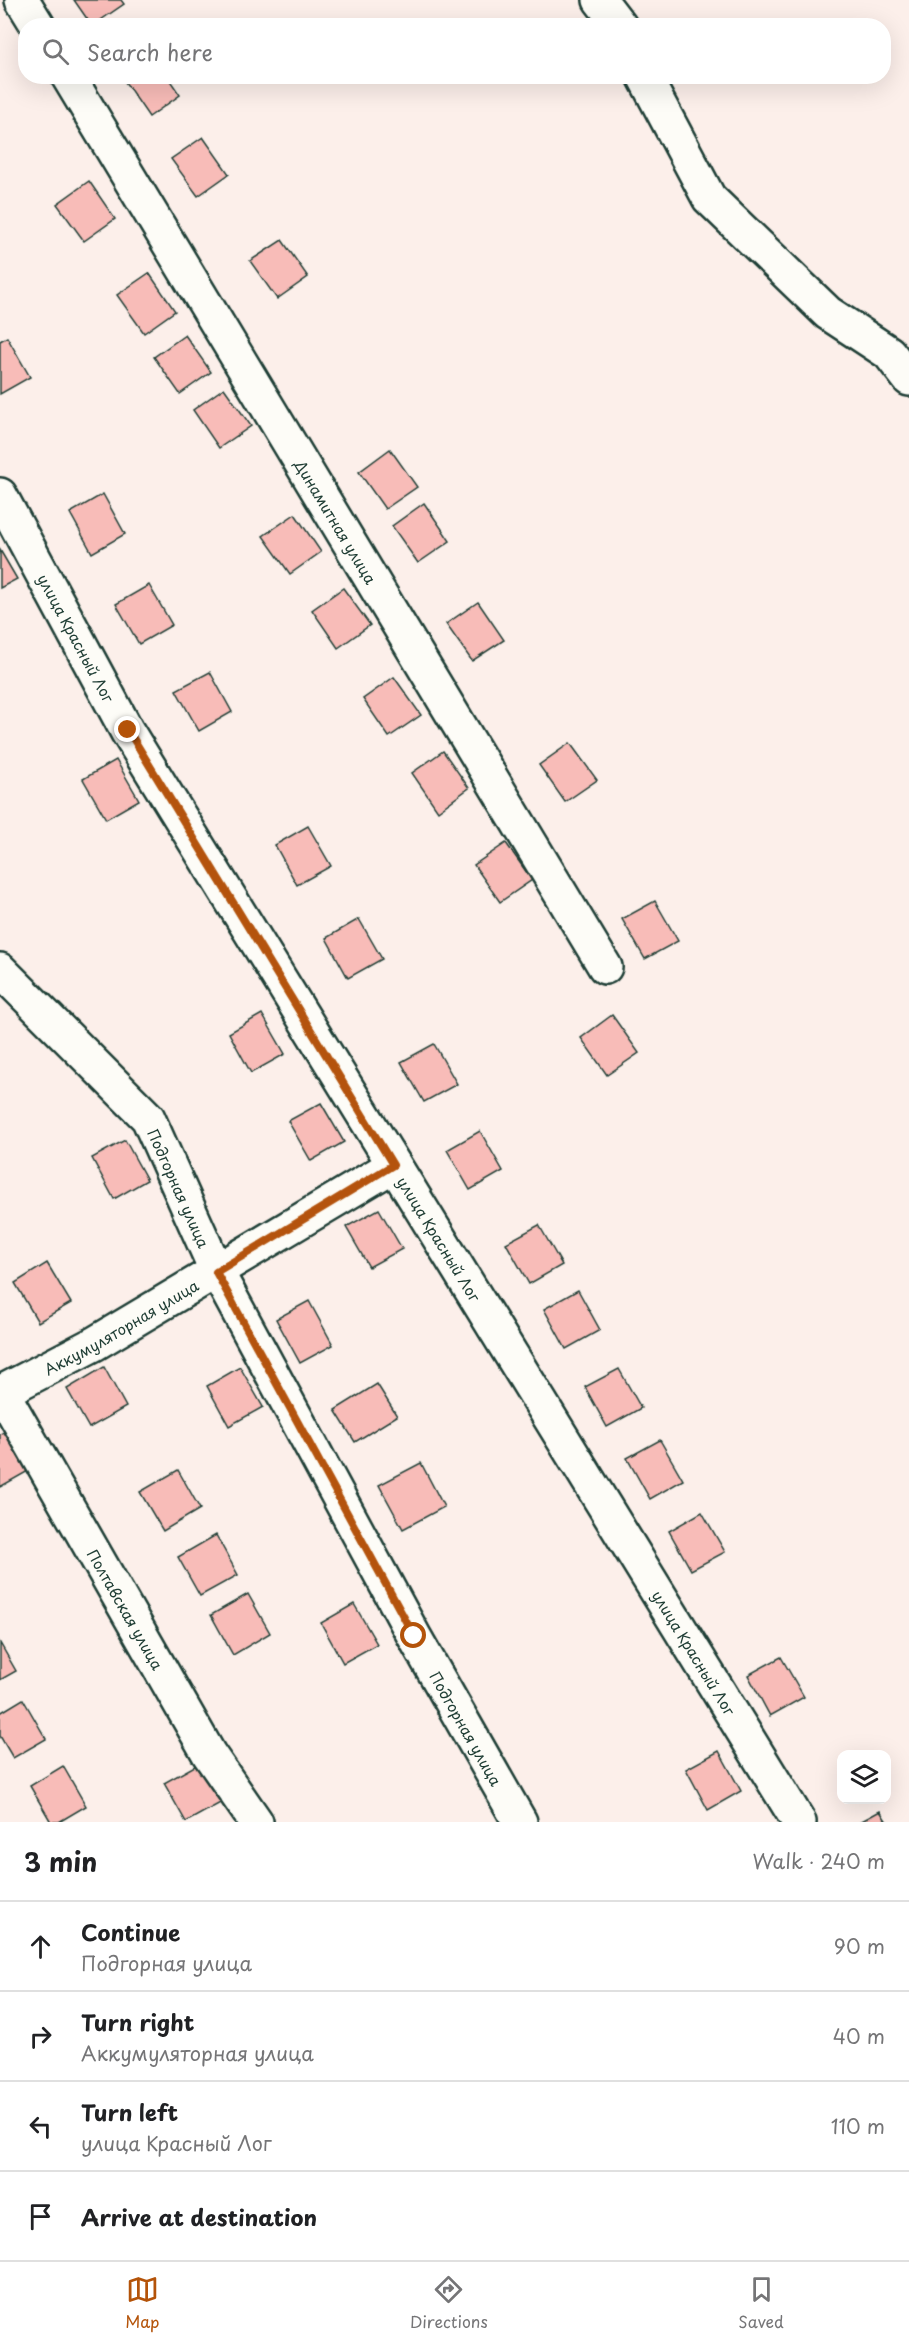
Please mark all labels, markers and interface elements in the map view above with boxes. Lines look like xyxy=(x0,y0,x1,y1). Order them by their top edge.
search box xyxy=(18,18,891,84)
icon: search xyxy=(39,35,72,68)
text: Search here xyxy=(87,35,213,68)
street label: Динамитная улица xyxy=(289,454,383,588)
street label: улица Красный Лог xyxy=(33,569,121,706)
route end xyxy=(114,716,140,742)
street label: Подгорная улица xyxy=(143,1125,216,1252)
street label: улица Красный Лог xyxy=(392,1171,487,1306)
street label: Аккумуляторная улица xyxy=(40,1273,203,1380)
street label: Полтавская улица xyxy=(82,1544,170,1674)
street label: улица Красный Лог xyxy=(647,1585,742,1720)
route start xyxy=(400,1622,426,1648)
street label: Подгорная улица xyxy=(425,1667,509,1790)
map controls xyxy=(837,1750,891,1804)
button: layers xyxy=(837,1750,891,1804)
text: 3 min xyxy=(24,1842,97,1881)
text: Walk · 240 m xyxy=(752,1846,885,1876)
text: Continue xyxy=(81,1915,180,1948)
icon: ahead xyxy=(24,1930,57,1963)
text: 90 m xyxy=(834,1931,885,1961)
text: Подгорная улица xyxy=(81,1948,252,1978)
text: Turn right xyxy=(81,2005,194,2038)
icon: right xyxy=(24,2020,57,2053)
text: 40 m xyxy=(833,2021,885,2051)
text: Аккумуляторная улица xyxy=(81,2038,314,2068)
text: Turn left xyxy=(81,2095,178,2128)
icon: left xyxy=(24,2110,57,2143)
text: 110 m xyxy=(831,2111,885,2141)
text: улица Красный Лог xyxy=(81,2128,272,2158)
icon: arrive xyxy=(24,2200,57,2233)
text: Arrive at destination xyxy=(81,2200,317,2233)
tab: Map xyxy=(125,2273,159,2333)
tab: Directions xyxy=(410,2273,488,2333)
tab: Saved xyxy=(738,2273,784,2333)

